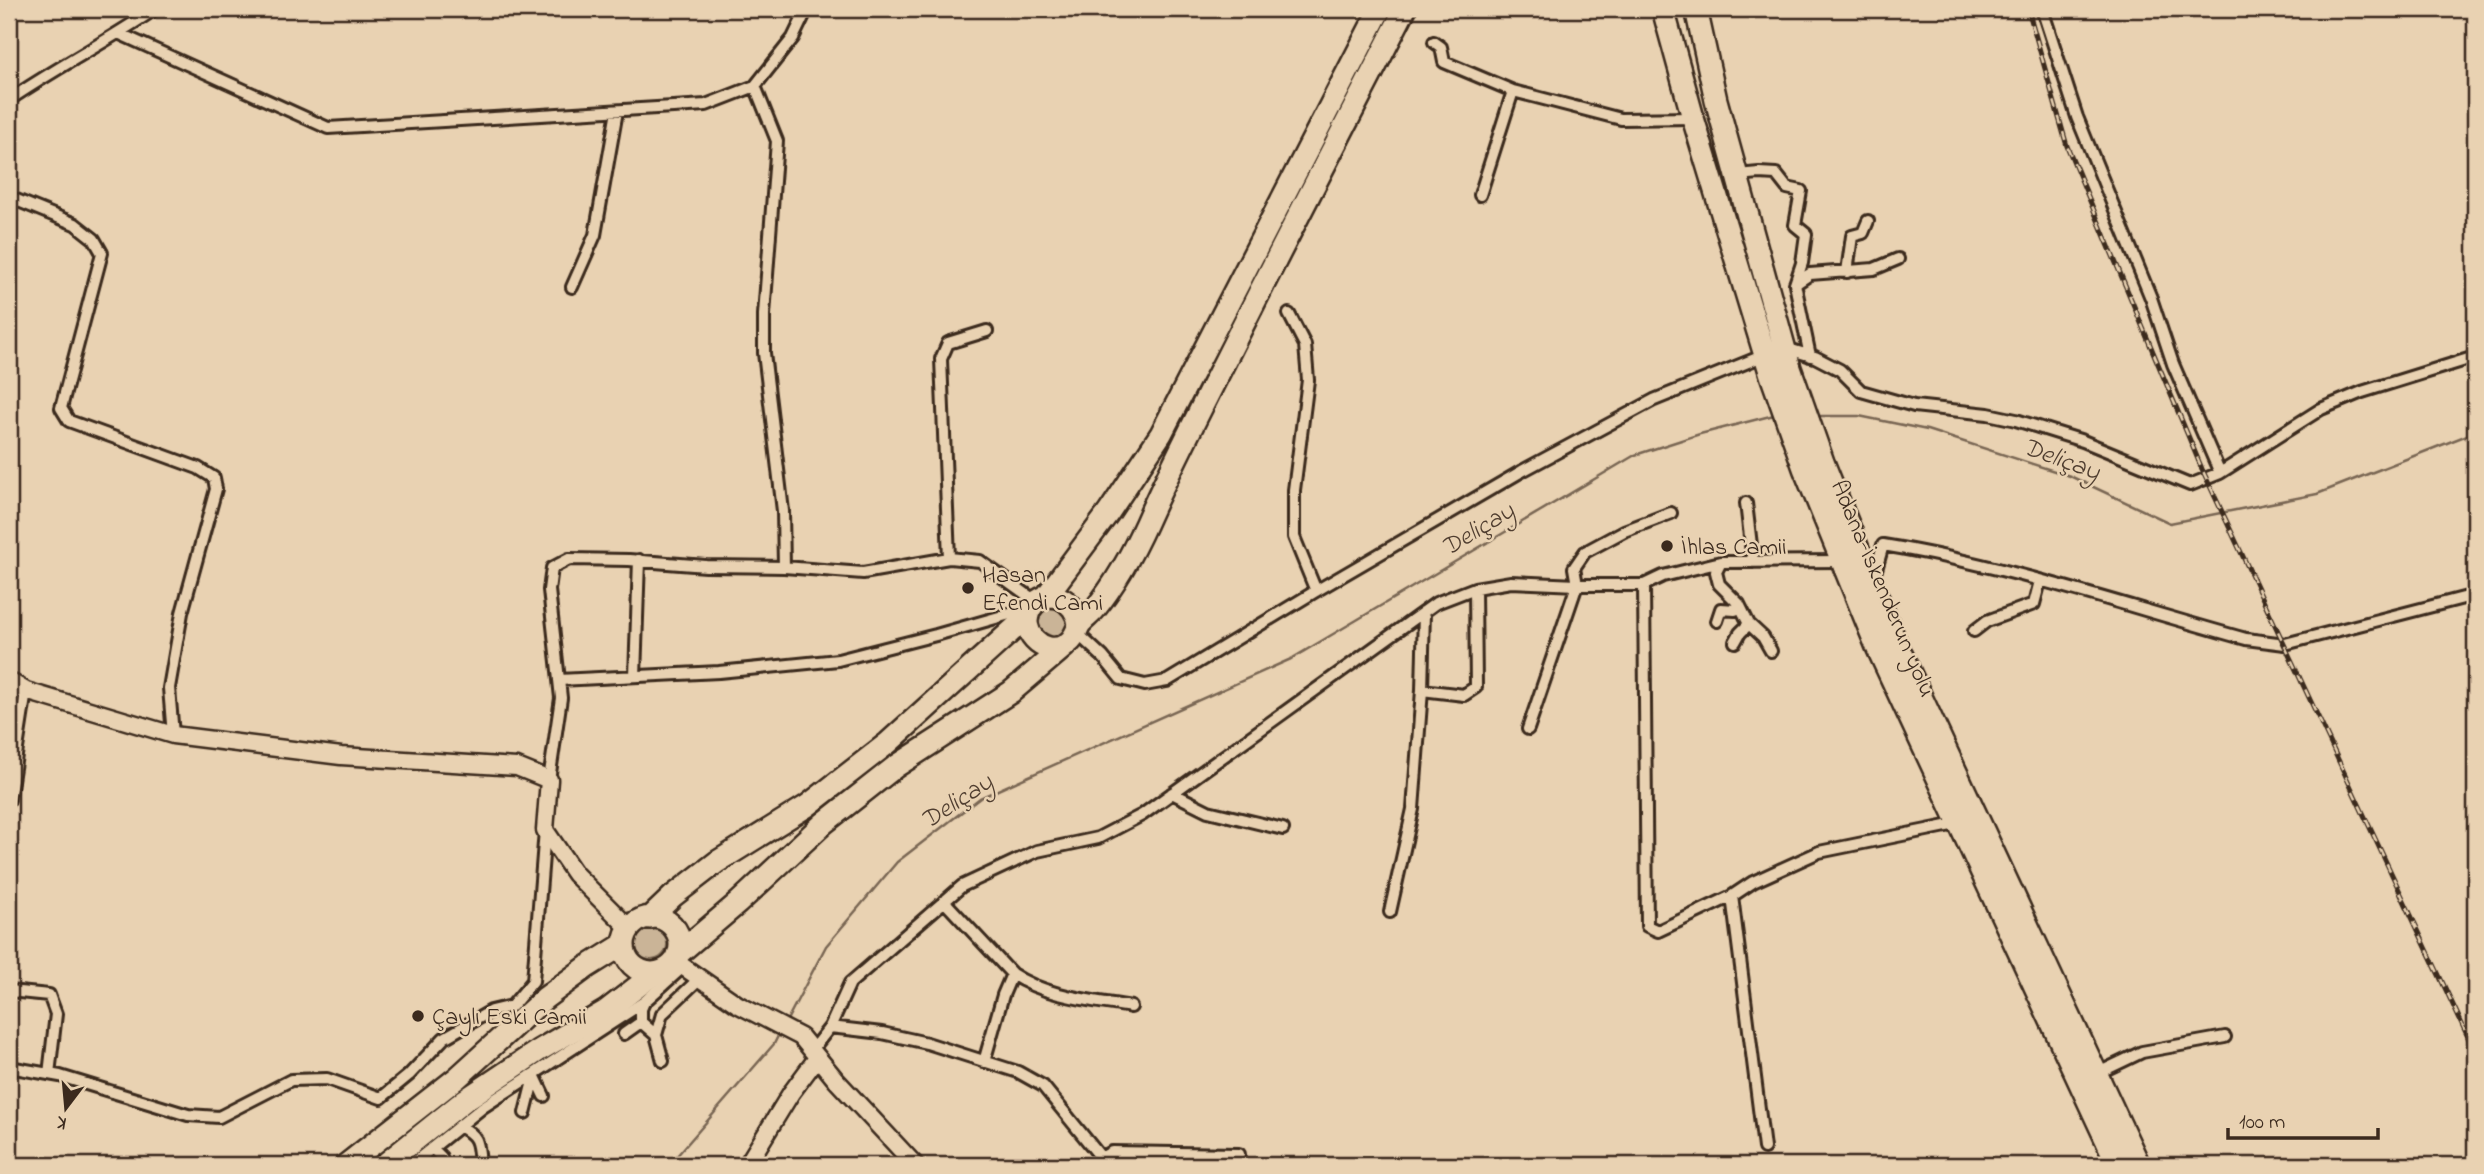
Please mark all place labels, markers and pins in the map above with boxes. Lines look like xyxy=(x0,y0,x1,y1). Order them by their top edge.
place label: İhlas Camii xyxy=(1681,531,1787,566)
marker: İhlas Camii xyxy=(1659,538,1675,554)
place label: Hasan Efendi Cami xyxy=(982,559,1103,622)
marker: Hasan Efendi Cami xyxy=(960,580,976,596)
place label: Çaylı Eski Camii xyxy=(432,1001,587,1037)
marker: Çaylı Eski Camii xyxy=(410,1008,426,1024)

